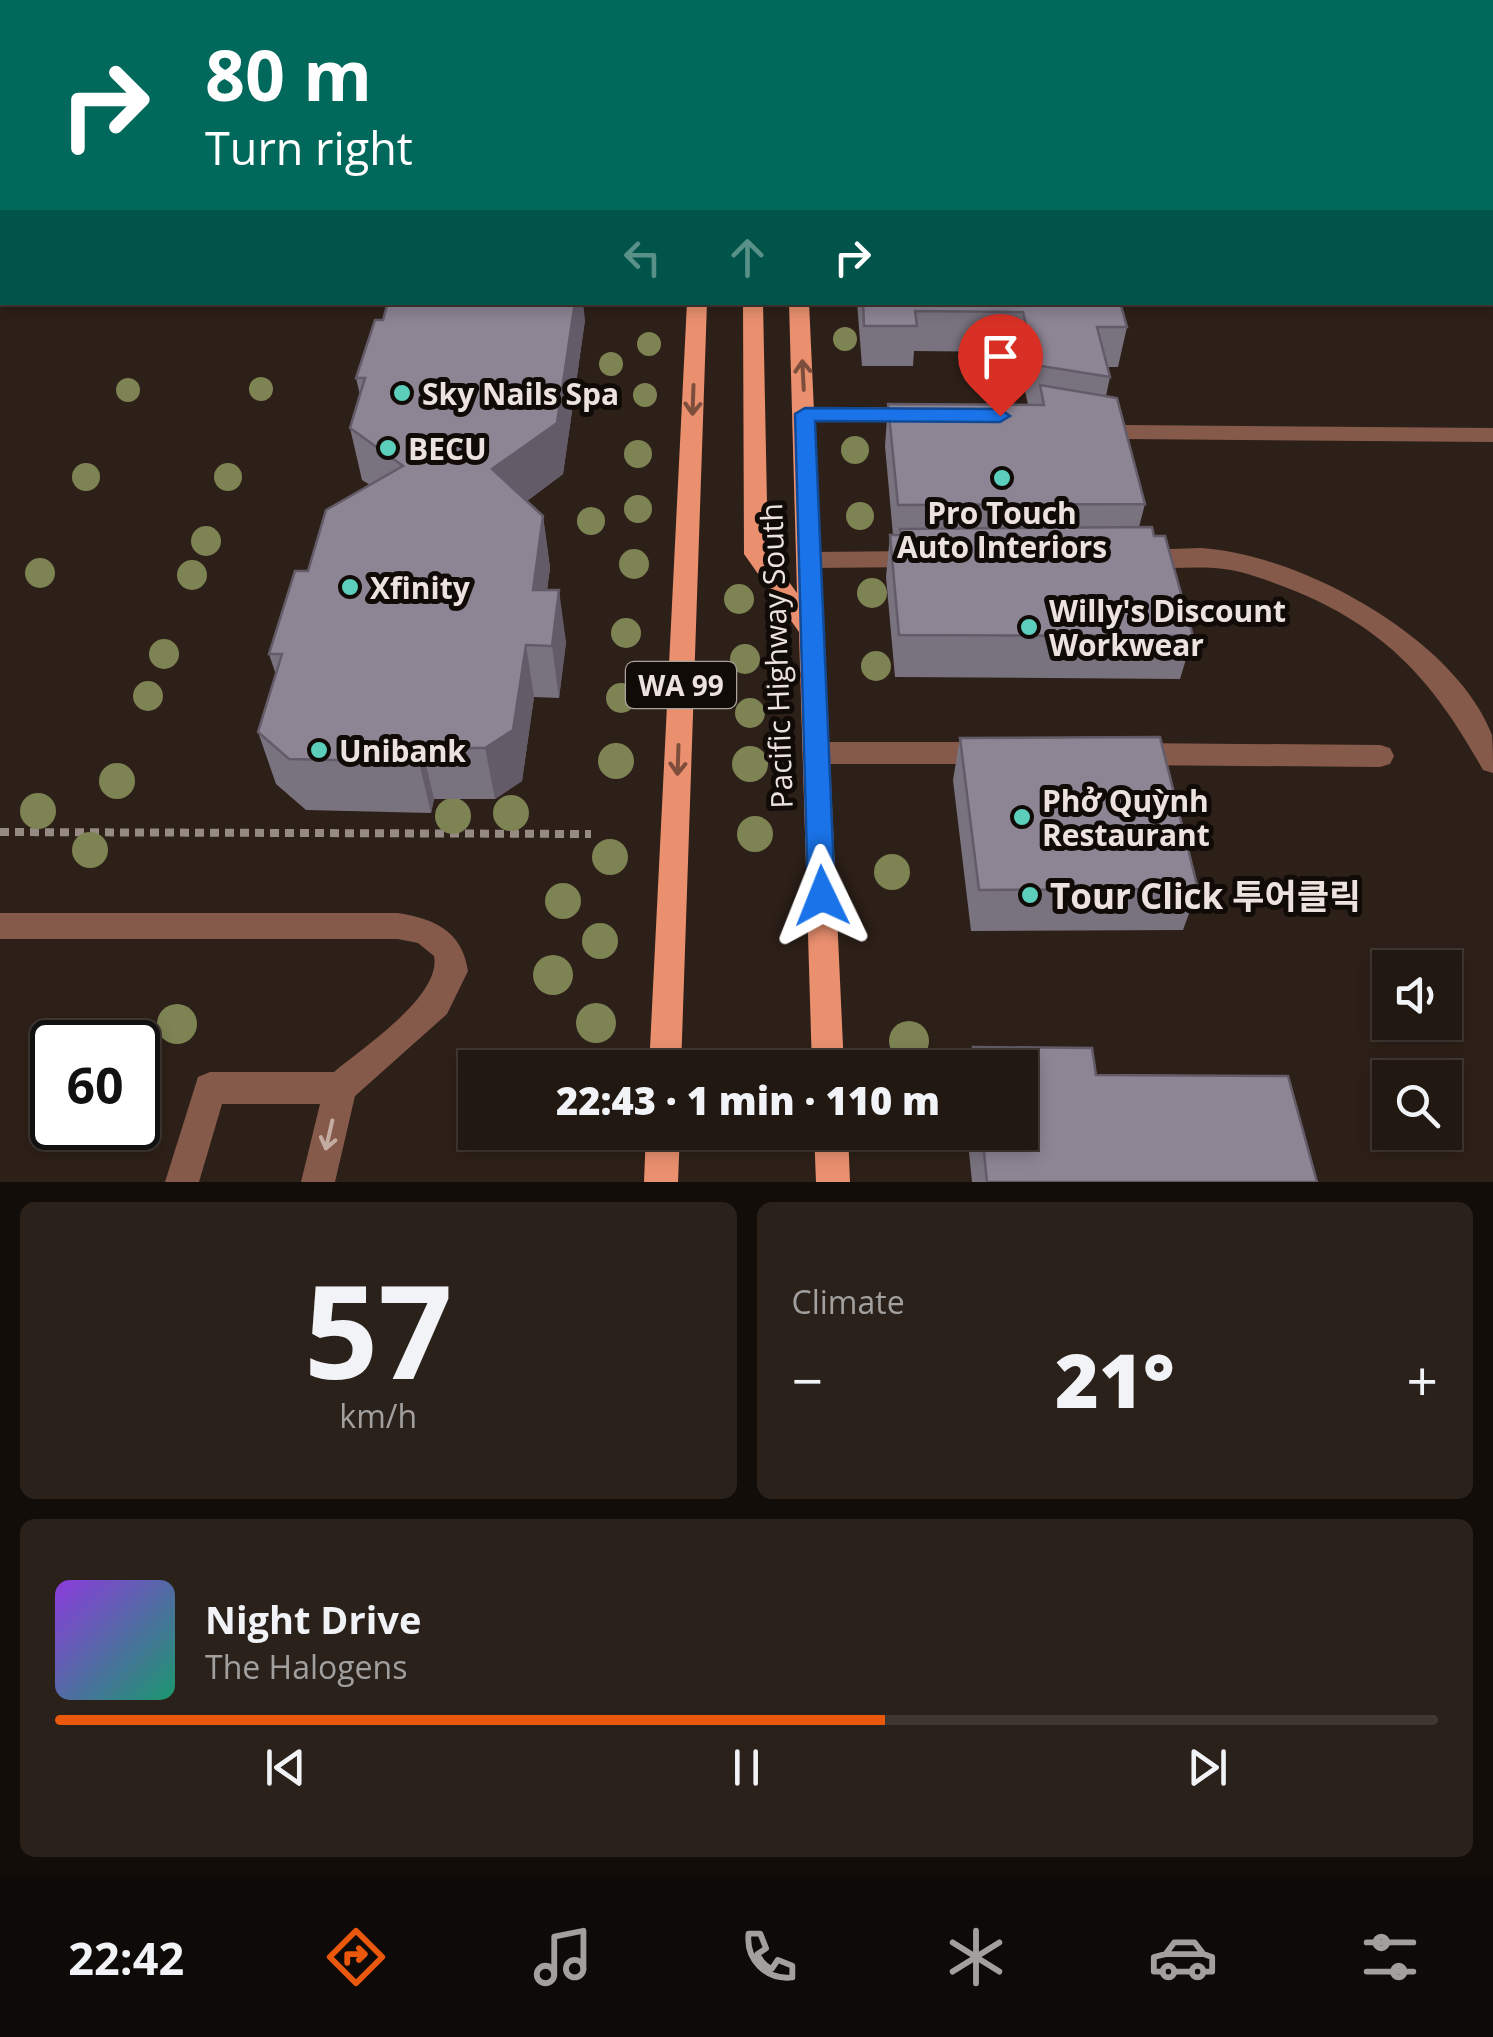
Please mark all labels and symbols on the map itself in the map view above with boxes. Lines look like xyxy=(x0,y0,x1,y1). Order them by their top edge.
pin xyxy=(958,314,1043,417)
one-way arrow xyxy=(793,360,812,392)
place label: Sky Nails Spa xyxy=(422,373,619,414)
marker: Sky Nails Spa xyxy=(391,382,413,404)
one-way arrow xyxy=(683,383,702,415)
place label: BECU xyxy=(408,428,487,469)
marker: BECU xyxy=(377,437,399,459)
marker: Pro Touch Auto Interiors xyxy=(991,467,1013,489)
place label: Pro Touch Auto Interiors xyxy=(897,492,1107,567)
street label: Pacific Highway South xyxy=(750,503,802,809)
place label: Xfinity xyxy=(370,567,471,608)
marker: Xfinity xyxy=(339,576,361,598)
place label: Willy's Discount Workwear xyxy=(1049,590,1286,665)
marker: Willy's Discount Workwear xyxy=(1018,616,1040,638)
road number: WA 99 xyxy=(626,662,736,708)
place label: Unibank xyxy=(339,730,466,771)
marker: Unibank xyxy=(308,739,330,761)
one-way arrow xyxy=(668,743,687,775)
place label: Phở Quỳnh Restaurant xyxy=(1042,780,1210,855)
marker: Phở Quỳnh Restaurant xyxy=(1011,806,1033,828)
position arrow xyxy=(770,844,874,948)
place label: Tour Click 투어클릭 xyxy=(1050,872,1361,919)
marker: Tour Click 투어클릭 xyxy=(1019,884,1041,906)
speed limit sign: 60 xyxy=(30,1020,160,1150)
one-way arrow xyxy=(319,1118,337,1150)

